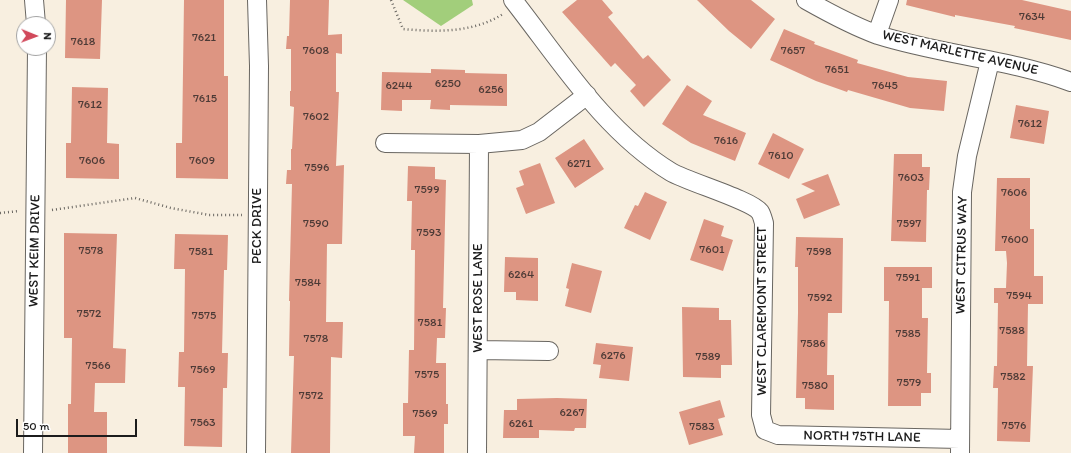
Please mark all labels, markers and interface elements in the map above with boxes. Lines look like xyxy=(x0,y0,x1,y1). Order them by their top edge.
house number: 7634 xyxy=(1019,10,1045,24)
north arrow xyxy=(16,16,56,56)
street label: WEST MARLETTE AVENUE xyxy=(880,27,1040,79)
house number: 7621 xyxy=(192,31,216,45)
text: N xyxy=(41,32,54,40)
house number: 7618 xyxy=(71,35,95,49)
house number: 7608 xyxy=(303,44,329,58)
house number: 7657 xyxy=(781,44,805,58)
house number: 7651 xyxy=(825,63,849,77)
house number: 6250 xyxy=(435,77,461,91)
house number: 6244 xyxy=(385,79,413,93)
house number: 7645 xyxy=(872,79,898,93)
house number: 6256 xyxy=(478,83,504,97)
house number: 7615 xyxy=(193,92,217,106)
house number: 7612 xyxy=(78,98,102,112)
house number: 7602 xyxy=(303,110,329,124)
house number: 7612 xyxy=(1018,117,1042,131)
house number: 7616 xyxy=(714,134,738,148)
house number: 7610 xyxy=(768,149,794,163)
house number: 7606 xyxy=(79,154,105,168)
house number: 7609 xyxy=(189,154,215,168)
house number: 6271 xyxy=(567,157,591,171)
house number: 7596 xyxy=(305,161,329,175)
house number: 7603 xyxy=(898,171,924,185)
house number: 7599 xyxy=(415,183,439,197)
house number: 7606 xyxy=(1001,186,1027,200)
street label: PECK DRIVE xyxy=(249,188,265,264)
street label: WEST KEIM DRIVE xyxy=(26,195,44,307)
street label: WEST CITRUS WAY xyxy=(953,196,971,314)
house number: 7590 xyxy=(303,217,329,231)
house number: 7597 xyxy=(897,217,921,231)
house number: 7593 xyxy=(416,226,442,240)
street label: WEST CLAREMONT STREET xyxy=(754,226,770,396)
house number: 7600 xyxy=(1001,233,1029,247)
street label: WEST ROSE LANE xyxy=(470,243,486,353)
house number: 7601 xyxy=(699,243,725,257)
house number: 7578 xyxy=(79,244,103,258)
house number: 7581 xyxy=(189,245,213,259)
house number: 7598 xyxy=(806,245,832,259)
house number: 6264 xyxy=(508,268,534,282)
house number: 7591 xyxy=(896,271,920,285)
house number: 7584 xyxy=(295,276,321,290)
house number: 7594 xyxy=(1006,289,1032,303)
house number: 7592 xyxy=(808,291,832,305)
house number: 7572 xyxy=(77,307,101,321)
house number: 7575 xyxy=(192,309,216,323)
house number: 7581 xyxy=(418,316,442,330)
house number: 7588 xyxy=(999,324,1025,338)
house number: 7585 xyxy=(895,327,921,341)
house number: 7578 xyxy=(304,332,328,346)
house number: 7586 xyxy=(800,337,826,351)
house number: 6276 xyxy=(601,349,625,363)
house number: 7589 xyxy=(695,350,721,364)
house number: 7566 xyxy=(86,359,110,373)
house number: 7569 xyxy=(191,363,215,377)
house number: 7575 xyxy=(415,368,439,382)
house number: 7582 xyxy=(1000,370,1026,384)
house number: 7579 xyxy=(897,376,921,390)
house number: 7580 xyxy=(802,379,828,393)
house number: 7572 xyxy=(299,389,323,403)
house number: 6267 xyxy=(560,406,584,420)
house number: 7569 xyxy=(413,407,437,421)
scale bar xyxy=(18,411,139,437)
house number: 7563 xyxy=(190,416,216,430)
house number: 6261 xyxy=(509,417,533,431)
text: 50 m xyxy=(23,419,49,433)
house number: 7576 xyxy=(1002,419,1026,433)
house number: 7583 xyxy=(689,420,715,434)
street label: NORTH 75TH LANE xyxy=(803,428,921,446)

